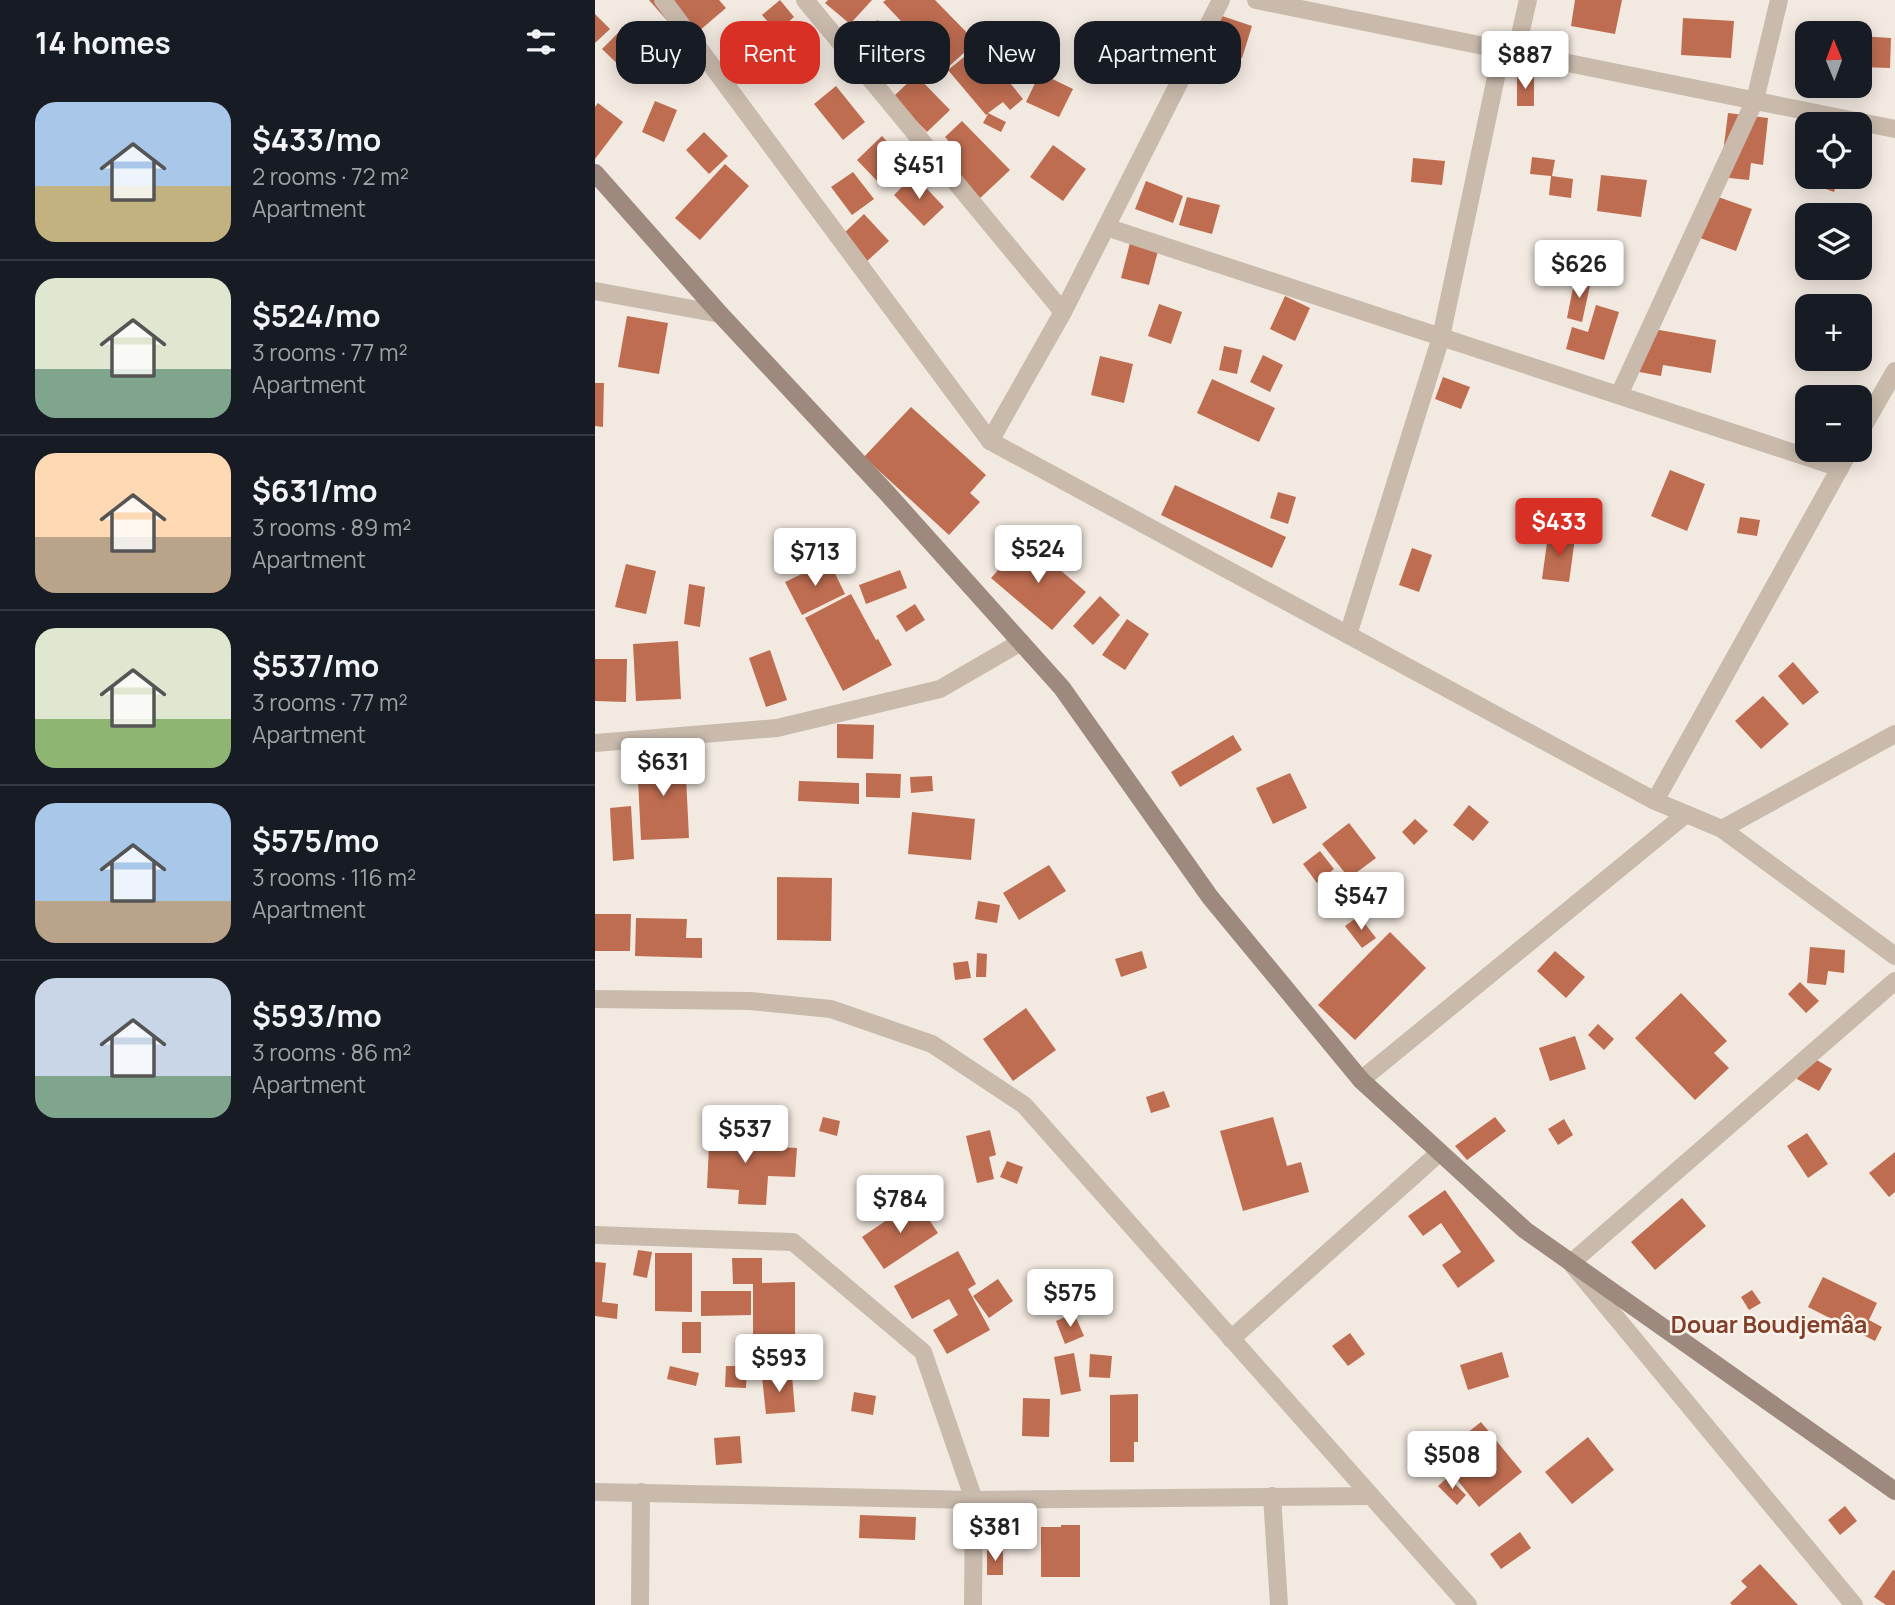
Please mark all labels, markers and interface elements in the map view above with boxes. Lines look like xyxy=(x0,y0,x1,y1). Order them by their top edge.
chip: Buy xyxy=(616,21,706,84)
chip: Rent xyxy=(720,21,820,84)
chip: Filters xyxy=(834,21,950,84)
chip: New xyxy=(964,21,1060,84)
chip: Apartment xyxy=(1074,21,1241,84)
north arrow xyxy=(1795,21,1873,98)
map controls xyxy=(1795,21,1872,462)
text: 14 homes xyxy=(35,22,171,63)
icon: filters xyxy=(522,23,560,61)
pin: $887 xyxy=(1484,32,1566,91)
text: $887 xyxy=(1498,38,1552,70)
button: locate xyxy=(1795,112,1872,189)
text: $433/mo xyxy=(252,119,381,160)
icon: home xyxy=(91,130,175,214)
pin: $451 xyxy=(878,142,960,201)
text: $451 xyxy=(893,148,945,180)
text: 2 rooms · 72 m² xyxy=(252,160,409,192)
text: Apartment xyxy=(252,192,366,224)
button: layers xyxy=(1795,203,1872,280)
pin: $626 xyxy=(1538,240,1620,300)
text: $626 xyxy=(1551,247,1607,279)
button: + xyxy=(1795,294,1872,371)
text: $524/mo xyxy=(252,295,381,336)
icon: home xyxy=(91,306,175,390)
text: 3 rooms · 77 m² xyxy=(252,336,408,368)
text: Apartment xyxy=(252,368,366,400)
button: − xyxy=(1795,385,1872,462)
text: $631/mo xyxy=(252,470,377,511)
icon: home xyxy=(91,481,175,565)
pin: $433 xyxy=(1518,498,1600,558)
text: $433 xyxy=(1531,505,1587,537)
text: 3 rooms · 89 m² xyxy=(252,511,412,543)
pin: $524 xyxy=(997,526,1079,585)
pin: $713 xyxy=(774,528,856,588)
text: $524 xyxy=(1011,532,1065,564)
text: $713 xyxy=(790,535,840,567)
text: Apartment xyxy=(252,543,366,575)
text: $537/mo xyxy=(252,645,379,686)
icon: home xyxy=(91,656,175,740)
text: 3 rooms · 77 m² xyxy=(252,686,408,718)
text: Apartment xyxy=(252,718,366,750)
pin: $631 xyxy=(622,738,704,798)
text: $631 xyxy=(637,745,689,777)
text: $575/mo xyxy=(252,820,379,861)
icon: home xyxy=(91,831,175,915)
text: 3 rooms · 116 m² xyxy=(252,861,416,893)
pin: $547 xyxy=(1320,872,1402,932)
text: $547 xyxy=(1334,879,1388,911)
text: Apartment xyxy=(252,893,366,925)
text: $593/mo xyxy=(252,995,382,1036)
icon: home xyxy=(91,1006,175,1090)
text: 3 rooms · 86 m² xyxy=(252,1036,412,1068)
text: Apartment xyxy=(252,1068,366,1100)
pin: $537 xyxy=(704,1106,786,1165)
text: $537 xyxy=(718,1112,772,1144)
pin: $784 xyxy=(859,1176,941,1235)
text: $784 xyxy=(873,1182,927,1214)
pin: $575 xyxy=(1029,1270,1111,1329)
text: $575 xyxy=(1043,1276,1097,1308)
district label: Douar Boudjemâa xyxy=(1671,1308,1867,1340)
pin: $593 xyxy=(738,1334,820,1394)
text: $593 xyxy=(751,1341,807,1373)
pin: $508 xyxy=(1411,1432,1493,1491)
text: $508 xyxy=(1423,1438,1481,1470)
pin: $381 xyxy=(954,1504,1036,1563)
text: $381 xyxy=(969,1510,1021,1542)

